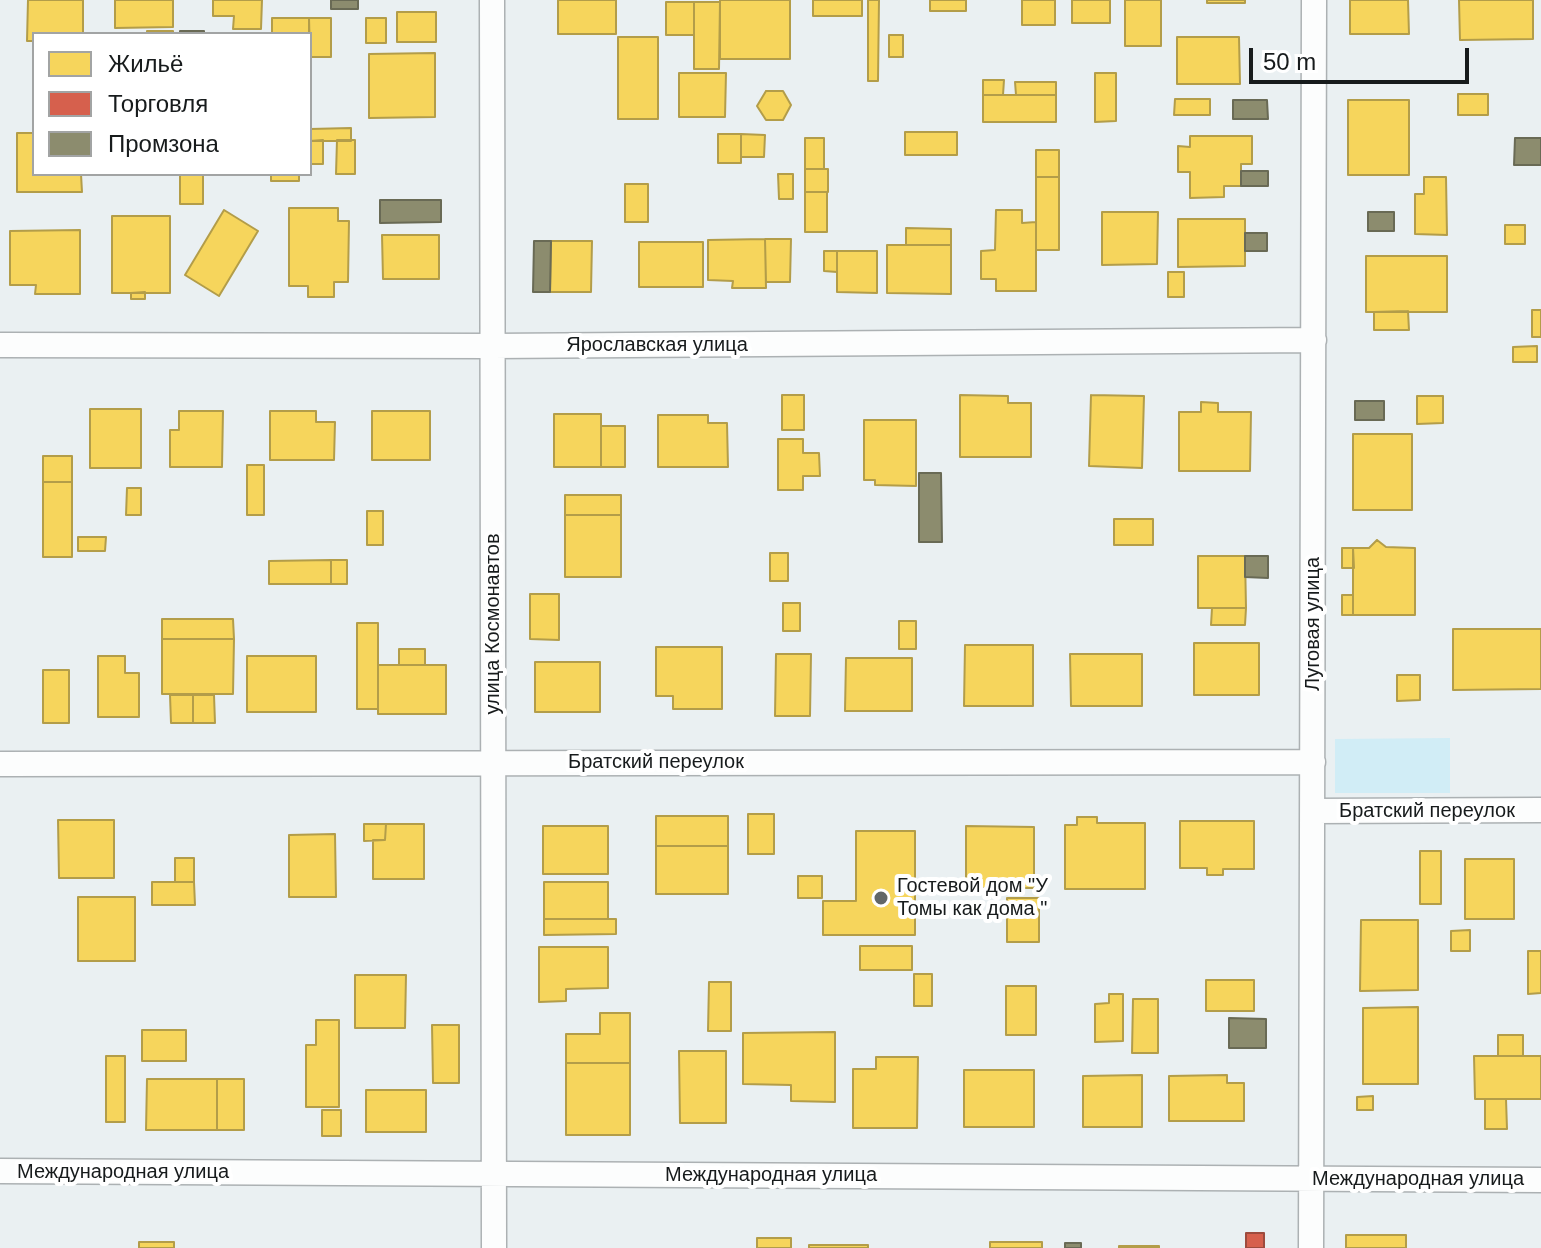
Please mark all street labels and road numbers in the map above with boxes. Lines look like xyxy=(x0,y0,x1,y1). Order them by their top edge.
street label: Ярославская улица xyxy=(566,333,748,357)
street label: улица Космонавтов xyxy=(481,533,505,715)
street label: Луговая улица xyxy=(1301,557,1325,691)
street label: Братский переулок xyxy=(568,750,744,774)
street label: Братский переулок xyxy=(1339,799,1515,823)
street label: Международная улица xyxy=(17,1160,229,1184)
street label: Международная улица xyxy=(665,1163,877,1187)
street label: Международная улица xyxy=(1312,1167,1524,1191)

